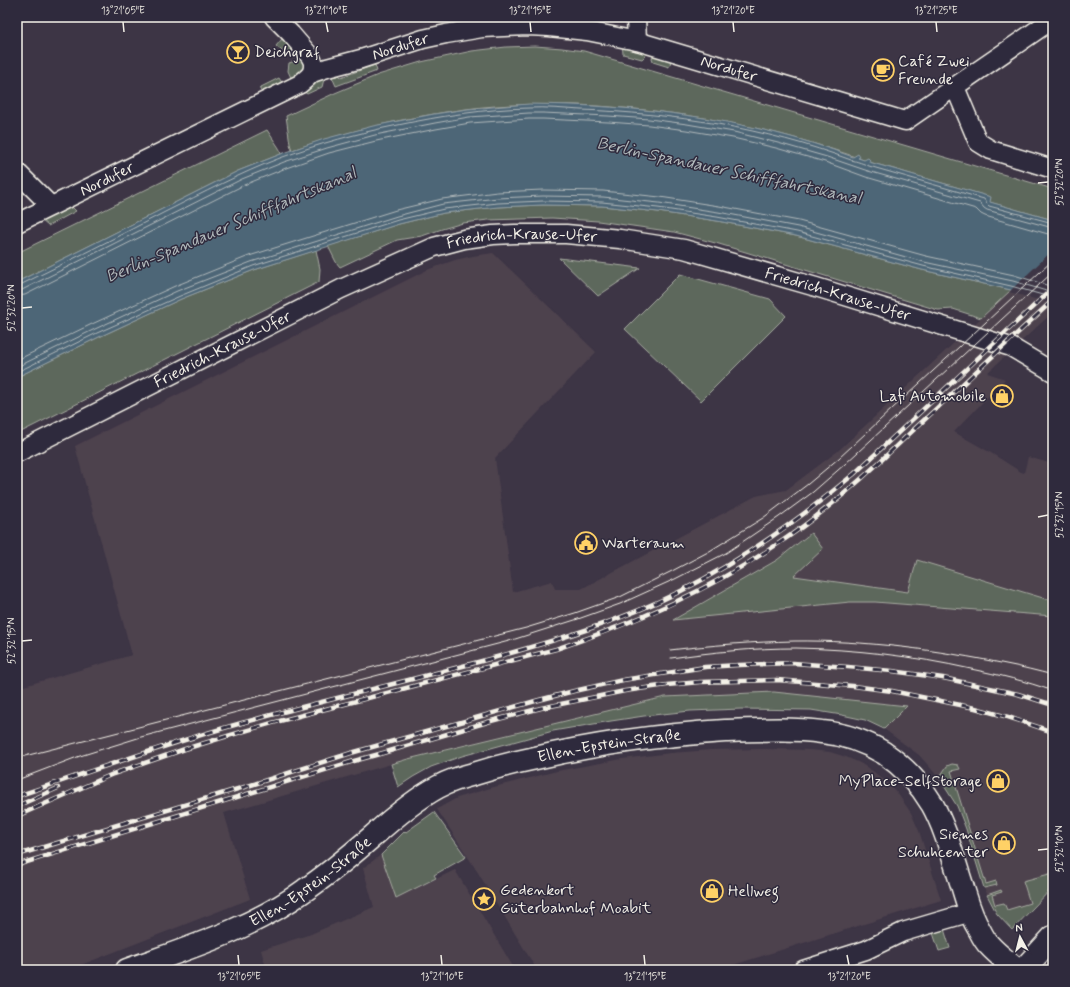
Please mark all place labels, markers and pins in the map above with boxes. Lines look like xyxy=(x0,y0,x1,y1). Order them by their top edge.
bar icon: Deichgraf xyxy=(225,39,251,65)
place label: Deichgraf xyxy=(254,42,320,63)
place label: Café Zwei Freunde xyxy=(898,51,970,90)
cafe icon: Café Zwei Freunde xyxy=(870,57,896,83)
shop icon: Lafi Automobile xyxy=(989,383,1015,409)
place label: Lafi Automobile xyxy=(879,386,986,407)
public building icon: Warteraum xyxy=(573,530,599,556)
place label: Warteraum xyxy=(602,533,685,554)
shop icon: MyPlace-SelfStorage xyxy=(985,768,1011,794)
place label: MyPlace-SelfStorage xyxy=(839,771,982,792)
place label: Siemes Schuhcenter xyxy=(898,824,988,863)
shop icon: Siemes Schuhcenter xyxy=(991,830,1017,856)
shop icon: Hellweg xyxy=(699,878,725,904)
place label: Gedenkort Güterbahnhof Moabit xyxy=(500,880,652,919)
place label: Hellweg xyxy=(728,881,779,903)
place icon: Gedenkort Güterbahnhof Moabit xyxy=(471,886,497,912)

